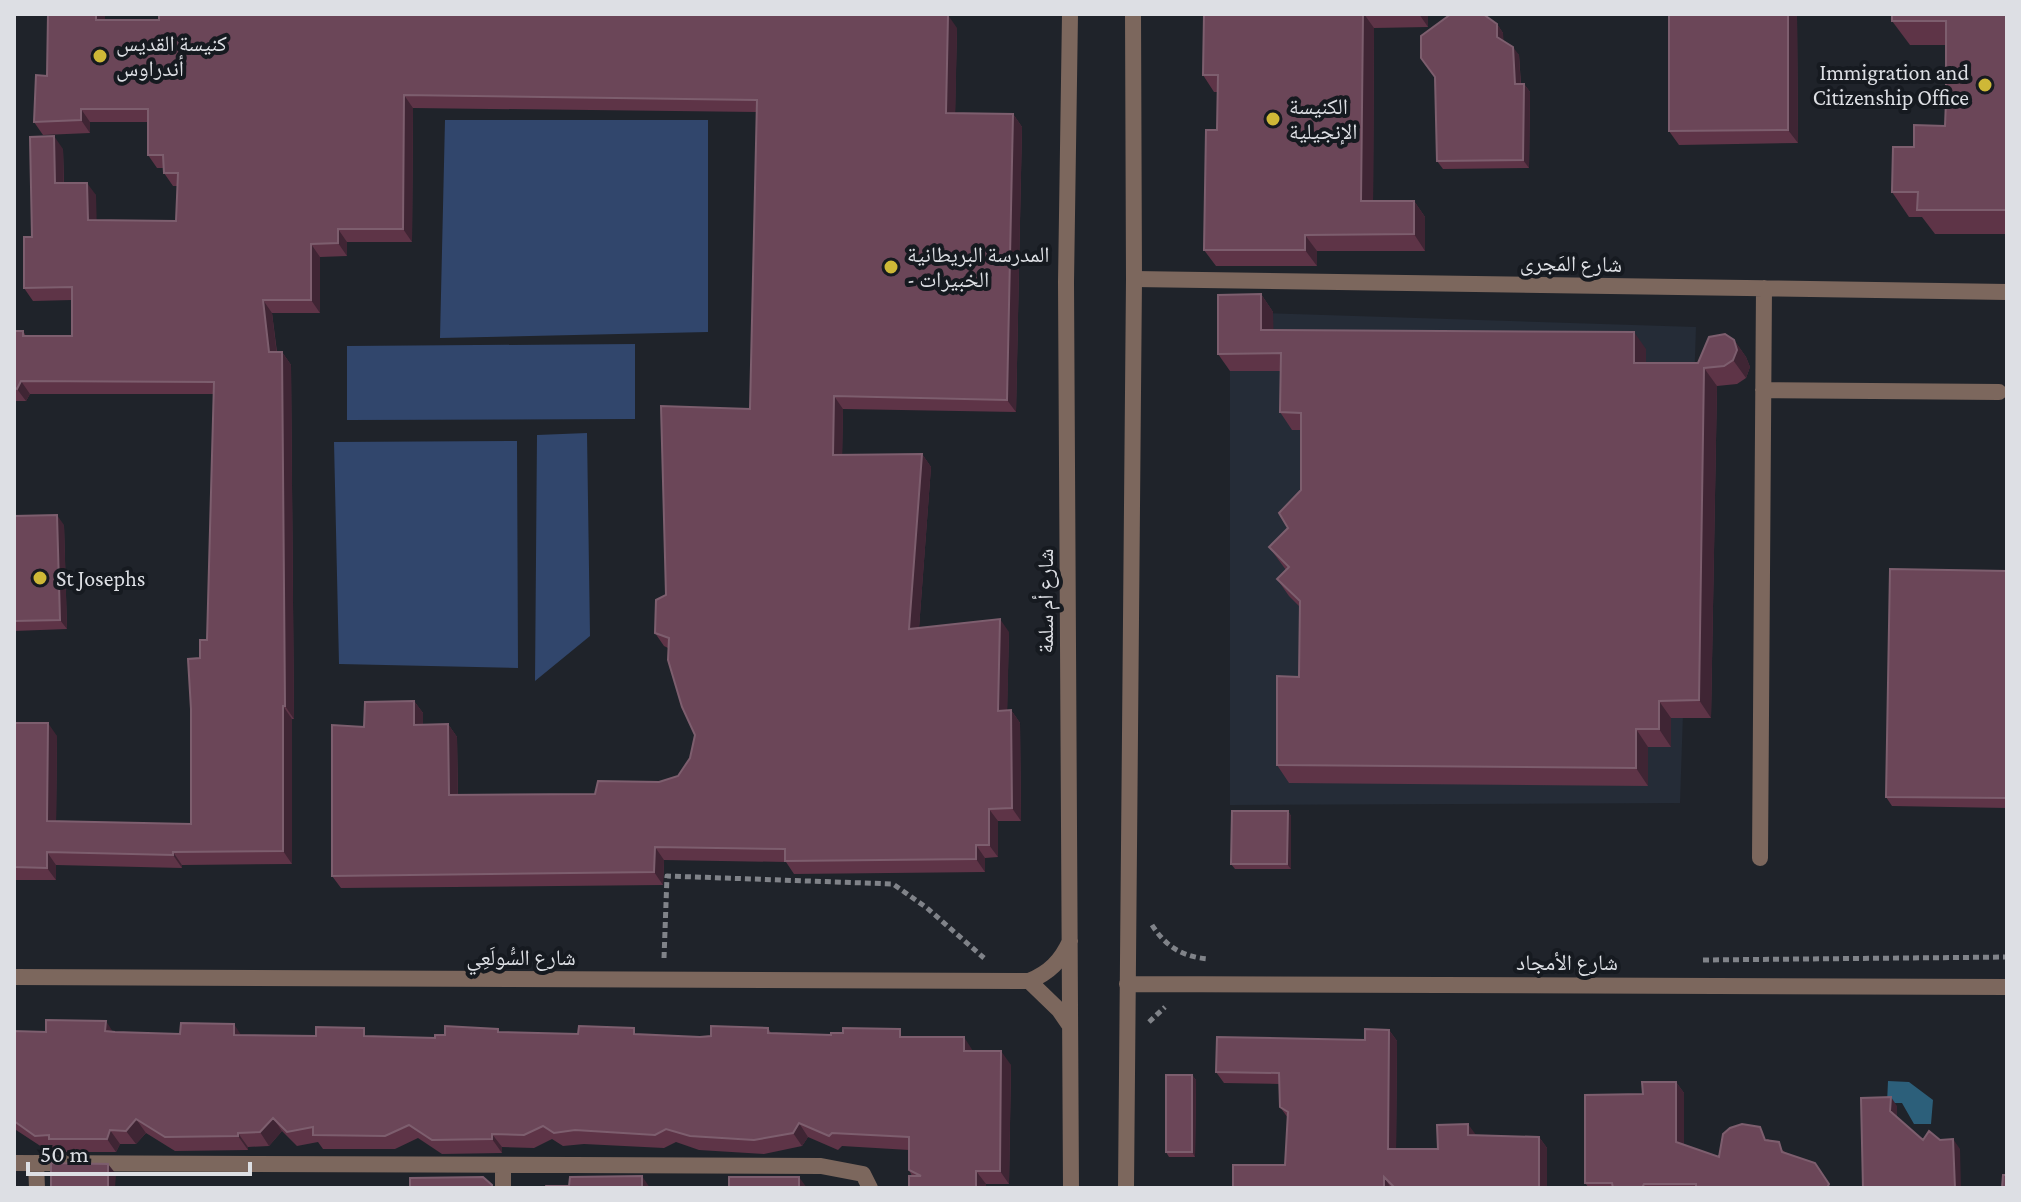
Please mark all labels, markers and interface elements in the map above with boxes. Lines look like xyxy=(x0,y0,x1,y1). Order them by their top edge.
place label: كنيسة القديس أندراوس xyxy=(116,31,227,82)
marker: كنيسة القديس أندراوس xyxy=(91,47,109,65)
place label: Immigration and Citizenship Office xyxy=(1813,60,1969,110)
marker: Immigration and Citizenship Office xyxy=(1976,76,1994,94)
place label: الكنيسة الإنجيلية xyxy=(1289,94,1358,145)
marker: الكنيسة الإنجيلية xyxy=(1264,110,1282,128)
place label: المدرسة البريطانية - الخبيرات xyxy=(907,242,1050,292)
street label: شارع المَجرى xyxy=(1520,250,1622,278)
marker: المدرسة البريطانية - الخبيرات xyxy=(882,258,900,276)
street label: شارع أم سلمة xyxy=(1032,549,1060,653)
place label: St Josephs xyxy=(56,566,145,591)
marker: St Josephs xyxy=(31,569,49,587)
street label: شارع السُّولَعِي xyxy=(466,945,576,975)
street label: شارع الأمجاد xyxy=(1516,950,1618,976)
scale bar xyxy=(28,1126,250,1176)
text: 50 m xyxy=(40,1140,89,1167)

